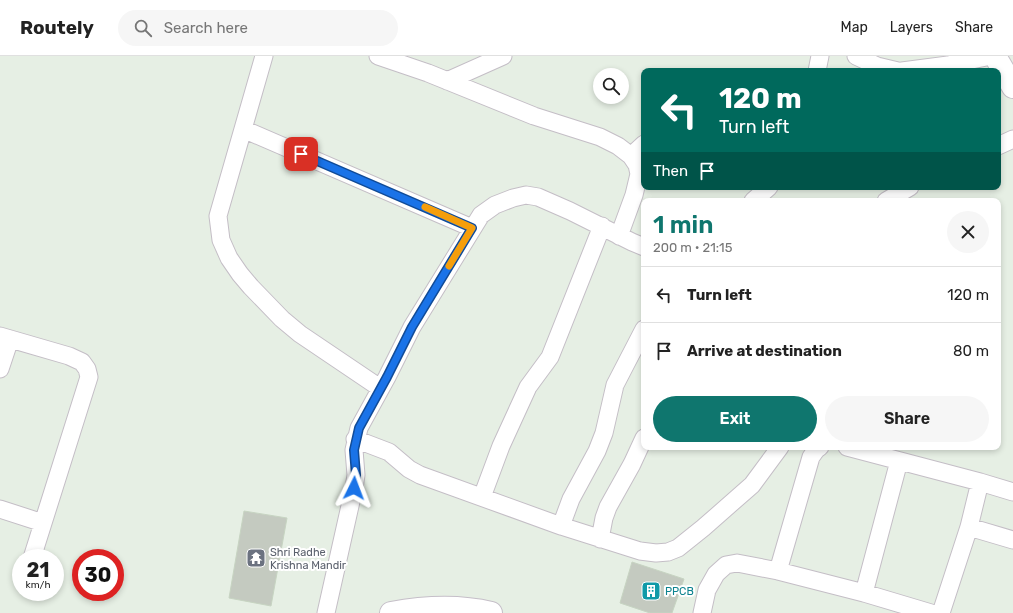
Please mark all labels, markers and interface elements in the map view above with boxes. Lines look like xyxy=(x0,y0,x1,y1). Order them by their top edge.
search box xyxy=(118,10,398,46)
text: Routely xyxy=(20,16,94,39)
icon: search xyxy=(132,17,154,39)
text: Search here xyxy=(164,19,248,37)
text: Map xyxy=(841,19,868,36)
text: Layers xyxy=(890,19,933,36)
text: Share xyxy=(955,19,993,36)
map controls xyxy=(593,68,629,104)
button: search xyxy=(593,68,629,104)
text: 120 m xyxy=(719,82,802,115)
icon: left xyxy=(653,84,705,136)
text: Turn left xyxy=(719,116,789,138)
pin xyxy=(284,137,318,171)
icon: arrive xyxy=(290,143,312,165)
icon: arrive xyxy=(696,160,718,182)
text: Then xyxy=(653,162,688,180)
text: 1 min xyxy=(653,211,713,239)
button: close xyxy=(947,211,989,253)
text: 200 m · 21:15 xyxy=(653,240,732,255)
icon: left xyxy=(653,284,675,306)
text: Turn left xyxy=(687,286,752,304)
text: 120 m xyxy=(947,286,989,304)
icon: arrive xyxy=(653,340,675,362)
text: Arrive at destination xyxy=(687,342,842,360)
text: 80 m xyxy=(953,342,989,360)
button: Exit xyxy=(653,396,817,442)
button: Share xyxy=(825,396,989,442)
position arrow xyxy=(333,467,375,509)
place label: Shri Radhe Krishna Mandir xyxy=(270,546,347,572)
temple icon: Shri Radhe Krishna Mandir xyxy=(245,547,267,569)
speed limit sign: 30 xyxy=(72,549,124,601)
text: 21 xyxy=(27,558,49,582)
text: km/h xyxy=(26,579,50,591)
building icon: PPCB xyxy=(640,580,662,602)
place label: PPCB xyxy=(665,585,694,598)

